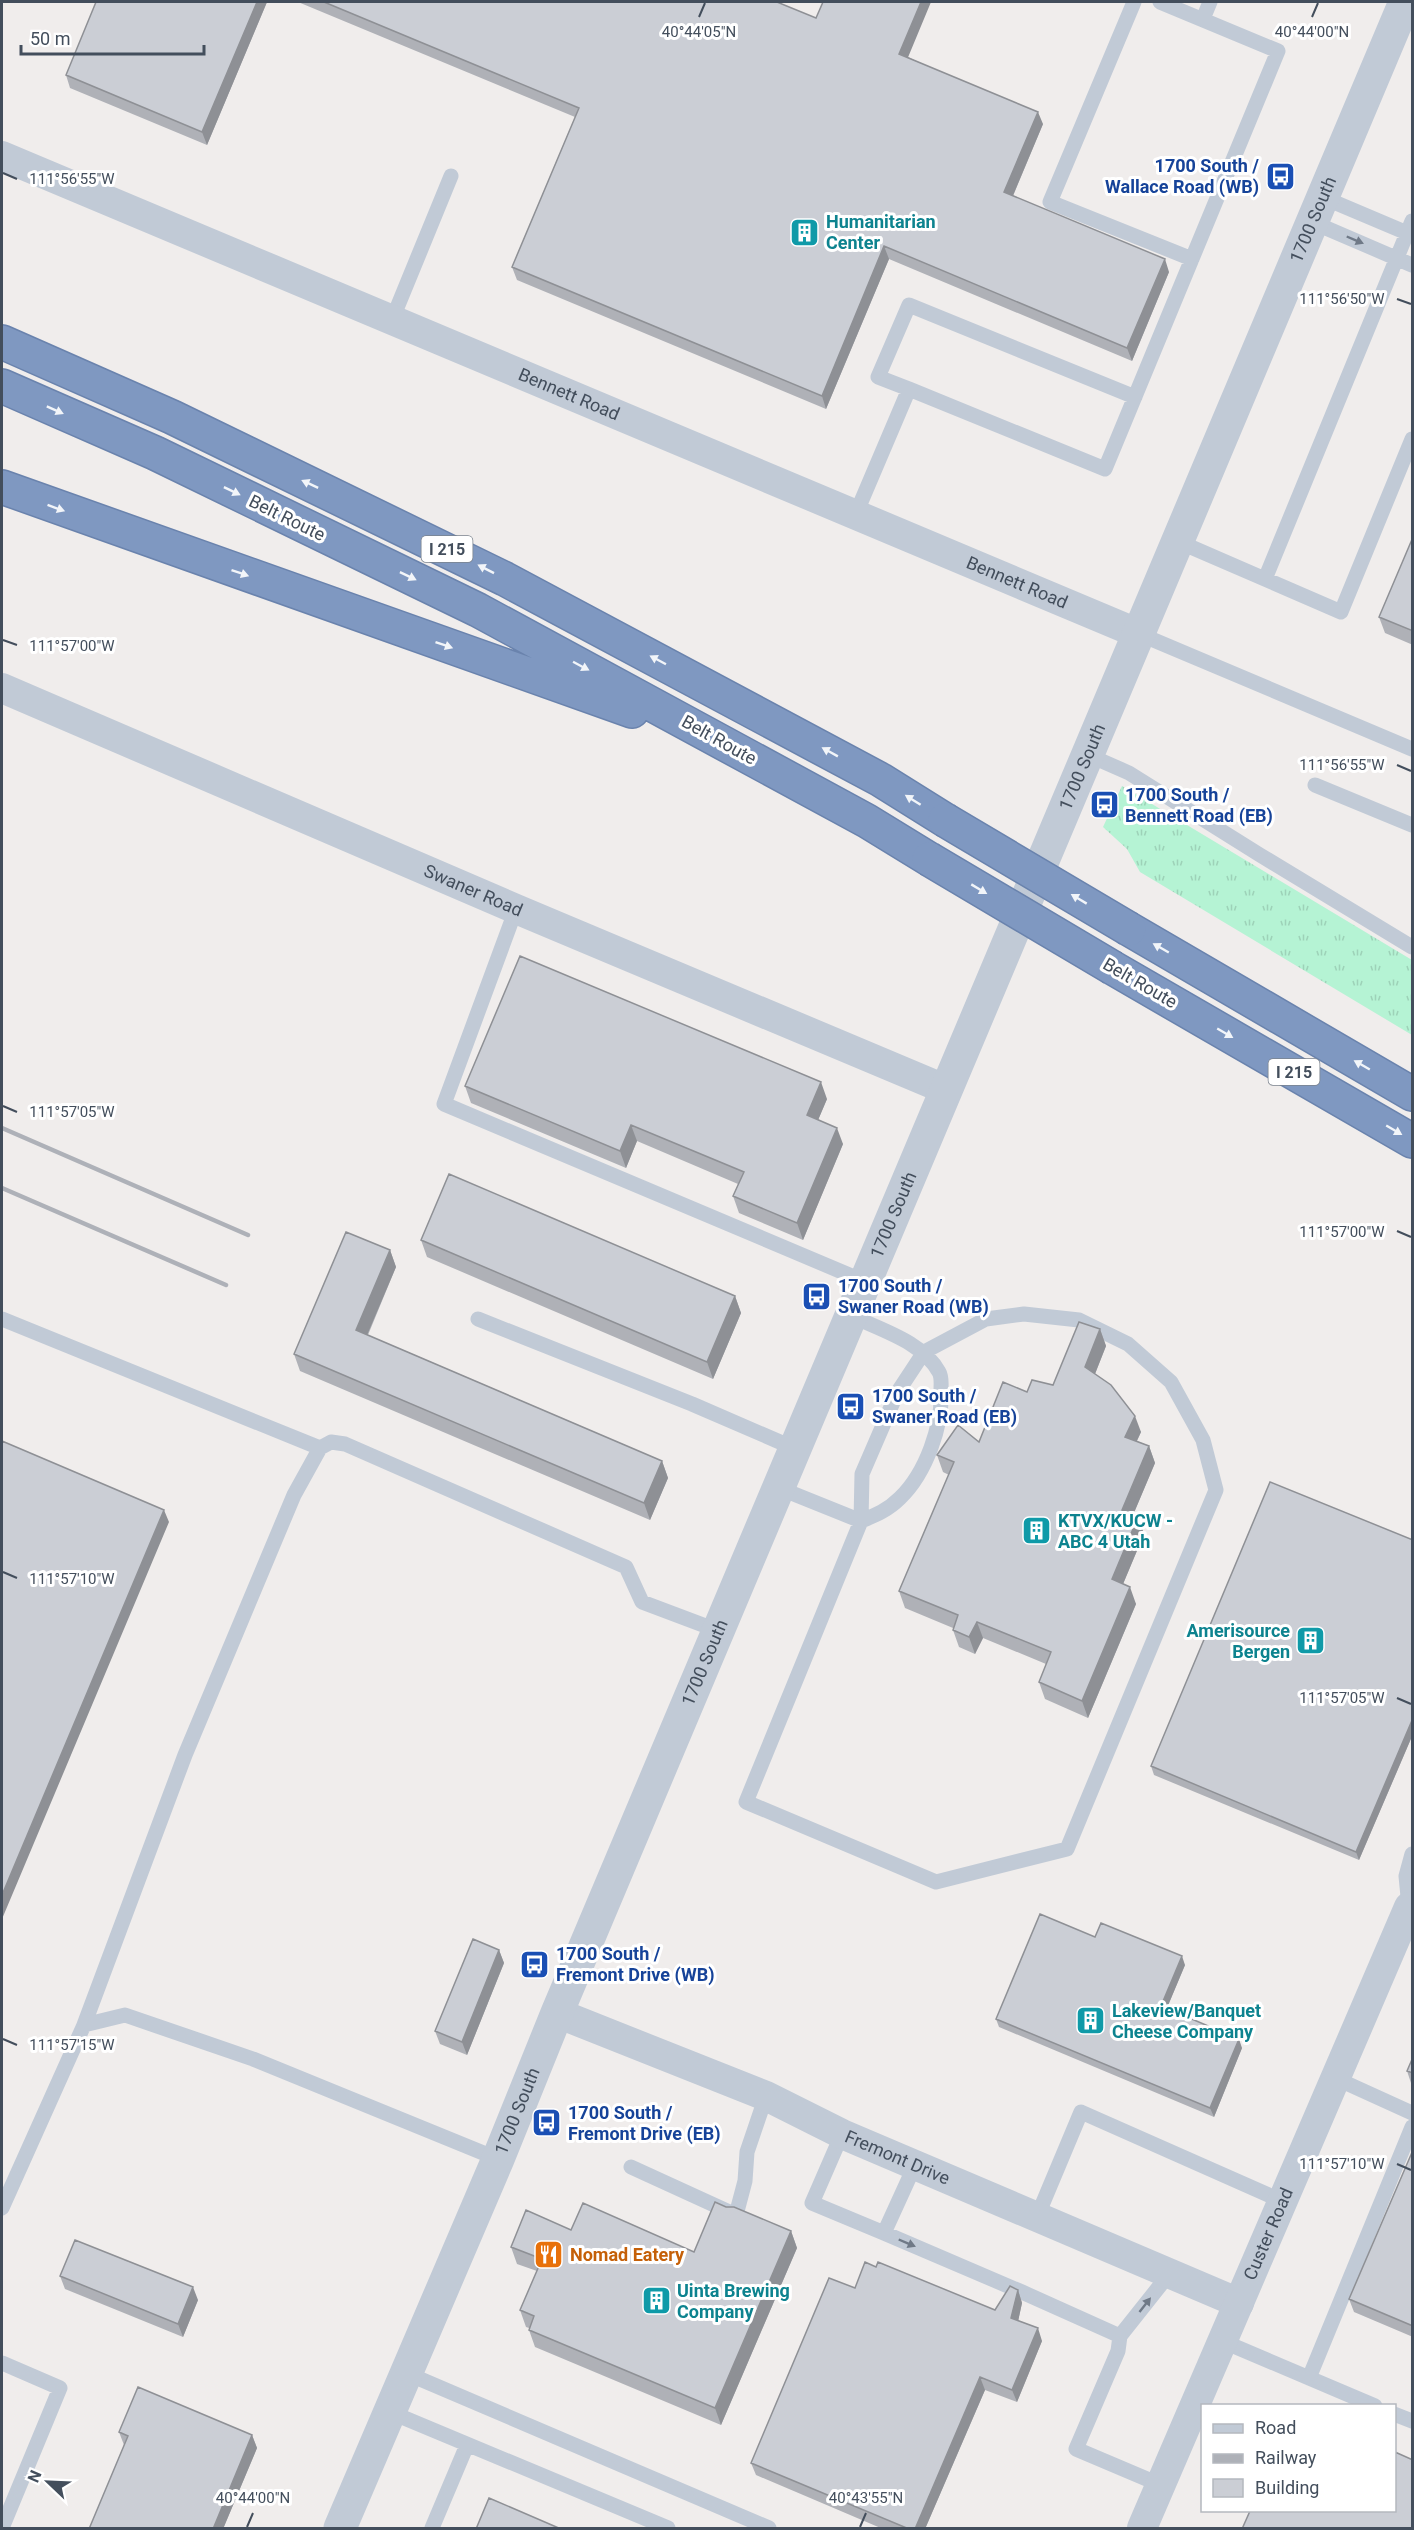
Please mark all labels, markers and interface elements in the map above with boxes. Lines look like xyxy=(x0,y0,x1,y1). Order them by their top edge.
scale bar xyxy=(21,18,204,56)
text: 40°44'05"N xyxy=(662,23,736,41)
text: 40°44'00"N xyxy=(1275,23,1349,41)
text: 50 m xyxy=(30,28,70,49)
place label: 1700 South / Wallace Road (WB) xyxy=(1105,155,1259,198)
bus stop icon: 1700 South / Wallace Road (WB) xyxy=(1264,160,1296,192)
text: 111°56'55"W xyxy=(29,170,115,188)
street label: 1700 South xyxy=(1285,173,1340,266)
place label: Humanitarian Center xyxy=(826,211,936,253)
building icon: Humanitarian Center xyxy=(789,216,821,248)
one-way arrow xyxy=(1346,235,1364,245)
text: 111°56'50"W xyxy=(1299,290,1385,308)
street label: Bennett Road xyxy=(515,363,623,424)
one-way arrow xyxy=(47,405,65,415)
one-way arrow xyxy=(302,479,319,488)
one-way arrow xyxy=(224,486,241,495)
street label: Belt Route xyxy=(246,490,329,545)
one-way arrow xyxy=(47,503,65,513)
road number: I 215 xyxy=(422,536,472,562)
street label: Bennett Road xyxy=(963,552,1071,613)
one-way arrow xyxy=(477,564,494,574)
one-way arrow xyxy=(231,568,249,578)
one-way arrow xyxy=(399,572,416,581)
text: 111°57'00"W xyxy=(29,637,115,655)
one-way arrow xyxy=(435,640,453,650)
one-way arrow xyxy=(649,655,666,665)
one-way arrow xyxy=(572,660,590,670)
street label: Belt Route xyxy=(678,710,760,769)
street label: 1700 South xyxy=(1054,721,1109,813)
one-way arrow xyxy=(821,747,838,757)
text: 111°56'55"W xyxy=(1299,756,1385,774)
place label: 1700 South / Bennett Road (EB) xyxy=(1125,784,1273,827)
bus stop icon: 1700 South / Bennett Road (EB) xyxy=(1088,789,1120,821)
one-way arrow xyxy=(905,795,921,806)
street label: Swaner Road xyxy=(421,860,526,921)
one-way arrow xyxy=(971,883,987,894)
one-way arrow xyxy=(1071,894,1087,905)
one-way arrow xyxy=(1152,943,1169,953)
street label: Belt Route xyxy=(1099,953,1181,1012)
one-way arrow xyxy=(1217,1027,1233,1038)
road number: I 215 xyxy=(1268,1059,1320,1085)
one-way arrow xyxy=(1354,1059,1370,1070)
text: 111°57'05"W xyxy=(29,1103,115,1121)
one-way arrow xyxy=(1386,1125,1403,1135)
street label: 1700 South xyxy=(866,1168,921,1261)
text: 111°57'00"W xyxy=(1299,1223,1385,1241)
place label: 1700 South / Swaner Road (WB) xyxy=(838,1275,989,1318)
bus stop icon: 1700 South / Swaner Road (WB) xyxy=(801,1280,833,1312)
place label: 1700 South / Swaner Road (EB) xyxy=(872,1385,1017,1428)
bus stop icon: 1700 South / Swaner Road (EB) xyxy=(835,1390,867,1422)
place label: KTVX/KUCW - ABC 4 Utah xyxy=(1058,1510,1173,1552)
building icon: KTVX/KUCW - ABC 4 Utah xyxy=(1021,1515,1053,1547)
text: 111°57'10"W xyxy=(29,1570,115,1588)
street label: 1700 South xyxy=(677,1616,732,1709)
place label: Amerisource Bergen xyxy=(1187,1620,1290,1662)
building icon: Amerisource Bergen xyxy=(1295,1625,1327,1657)
text: 111°57'05"W xyxy=(1299,1689,1385,1707)
place label: 1700 South / Fremont Drive (WB) xyxy=(556,1943,715,1986)
bus stop icon: 1700 South / Fremont Drive (WB) xyxy=(519,1948,551,1980)
place label: Lakeview/Banquet Cheese Company xyxy=(1112,2000,1261,2042)
building icon: Lakeview/Banquet Cheese Company xyxy=(1075,2005,1107,2037)
text: 111°57'15"W xyxy=(29,2036,115,2054)
street label: 1700 South xyxy=(490,2065,544,2157)
place label: 1700 South / Fremont Drive (EB) xyxy=(568,2102,721,2145)
bus stop icon: 1700 South / Fremont Drive (EB) xyxy=(531,2107,563,2139)
street label: Fremont Drive xyxy=(842,2125,953,2189)
text: 111°57'10"W xyxy=(1299,2155,1385,2173)
street label: Custer Road xyxy=(1239,2185,1297,2283)
one-way arrow xyxy=(899,2238,917,2248)
restaurant icon: Nomad Eatery xyxy=(533,2239,565,2271)
place label: Nomad Eatery xyxy=(570,2244,685,2265)
place label: Uinta Brewing Company xyxy=(677,2280,790,2322)
building icon: Uinta Brewing Company xyxy=(640,2285,672,2317)
one-way arrow xyxy=(1138,2297,1150,2312)
legend xyxy=(1201,2404,1396,2512)
text: Road xyxy=(1255,2417,1296,2438)
text: Railway xyxy=(1255,2447,1317,2468)
north arrow xyxy=(18,2452,78,2512)
text: N xyxy=(24,2467,46,2485)
text: Building xyxy=(1255,2477,1319,2498)
text: 40°44'00"N xyxy=(216,2489,290,2507)
text: 40°43'55"N xyxy=(829,2489,903,2507)

